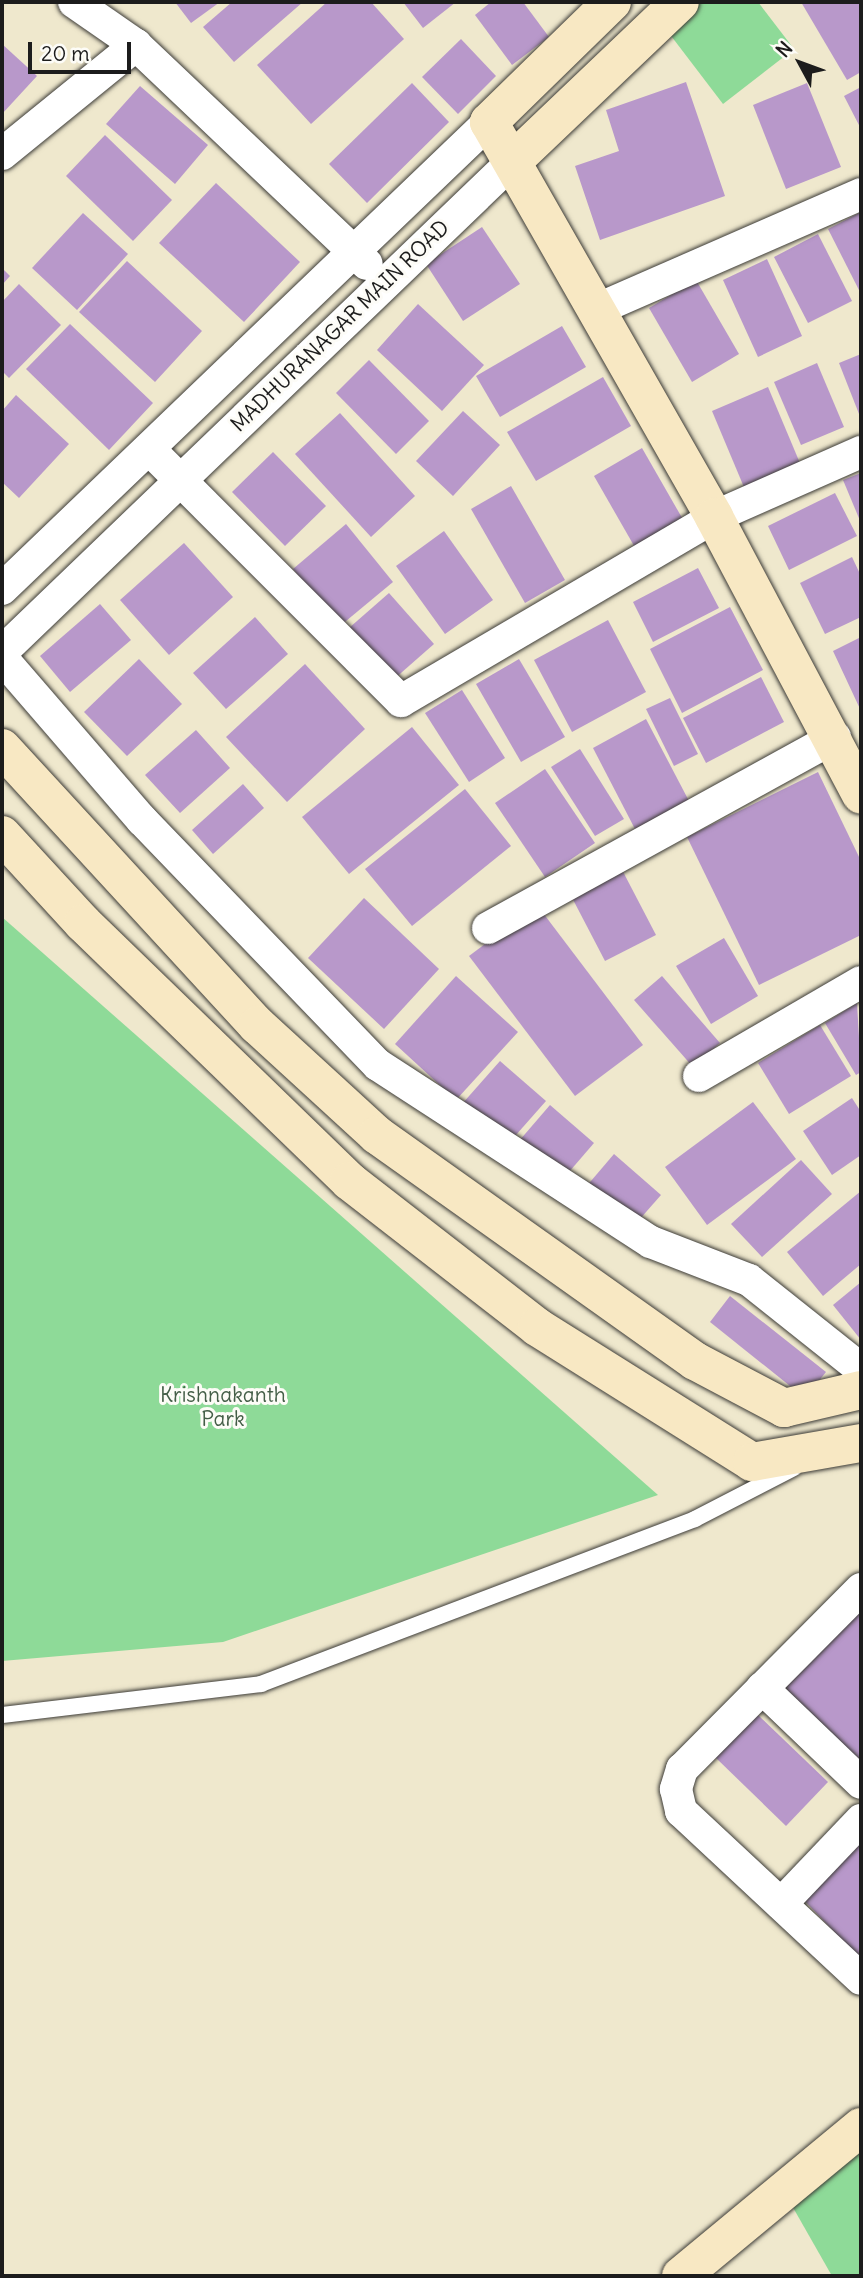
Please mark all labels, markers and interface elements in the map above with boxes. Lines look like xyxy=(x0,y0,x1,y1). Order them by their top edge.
scale bar xyxy=(32,28,135,72)
north arrow xyxy=(765,28,835,98)
text: N xyxy=(771,36,798,62)
text: 20 m xyxy=(41,40,90,67)
street label: MADHURANAGAR MAIN ROAD xyxy=(226,215,454,437)
park label: Krishnakanth Park xyxy=(160,1382,286,1432)

